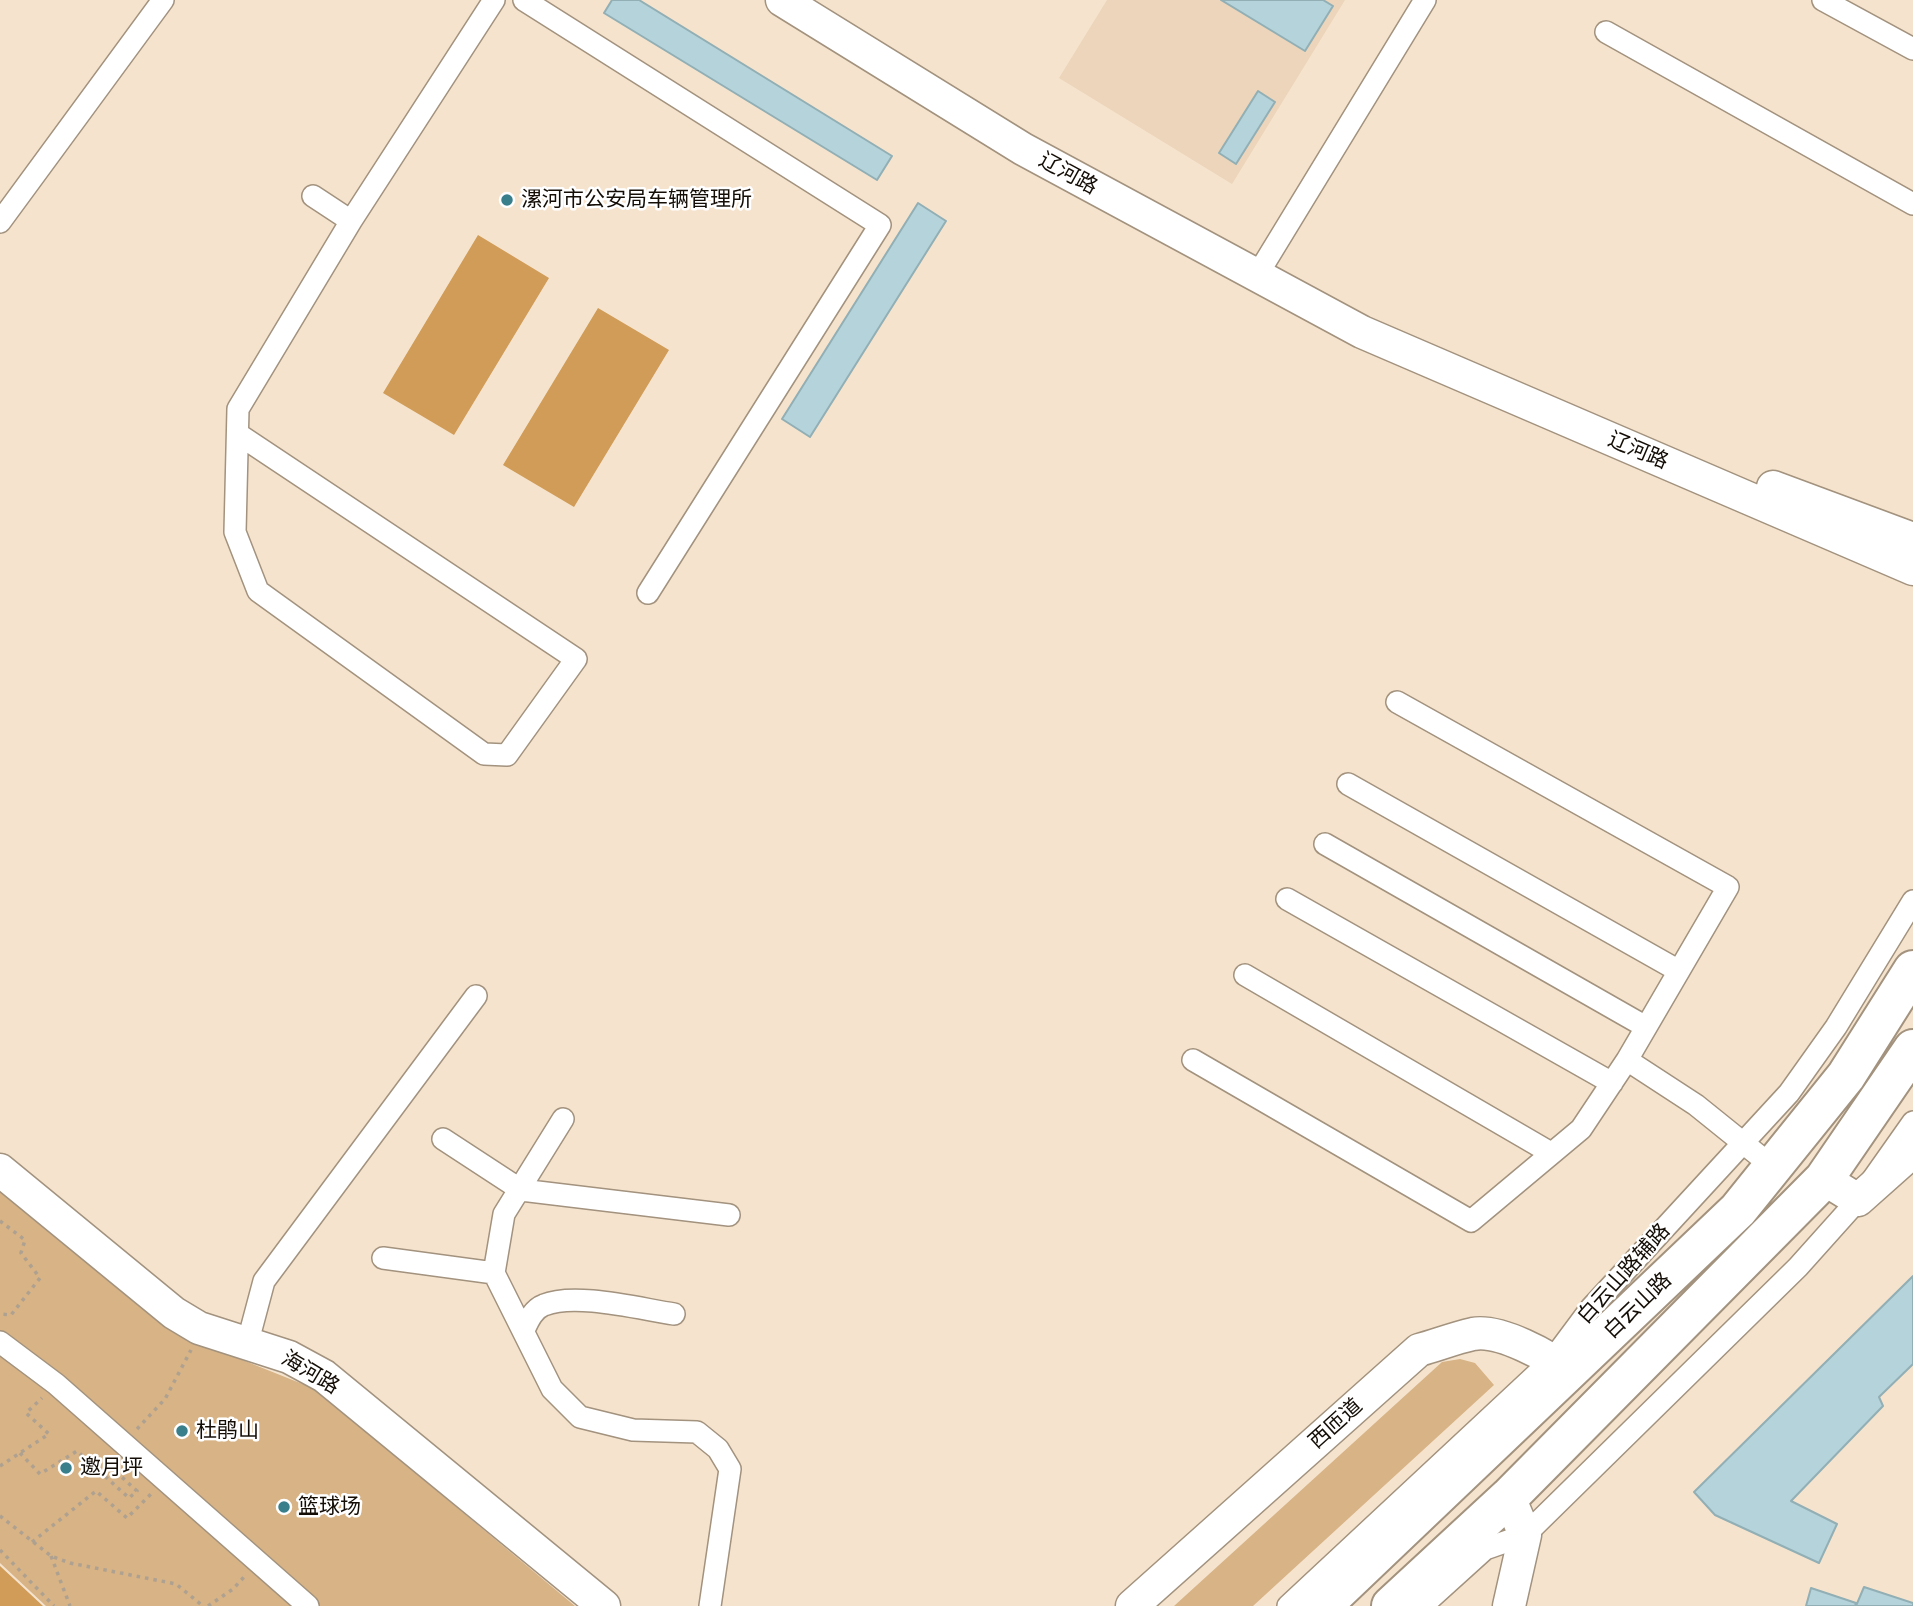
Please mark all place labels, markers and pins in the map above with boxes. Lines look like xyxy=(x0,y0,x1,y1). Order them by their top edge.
place label: 漯河市公安局车辆管理所 xyxy=(521,187,752,213)
marker: 漯河市公安局车辆管理所 xyxy=(499,192,515,208)
place label: 杜鹃山 xyxy=(196,1418,259,1444)
marker: 杜鹃山 xyxy=(174,1423,190,1439)
place label: 邀月坪 xyxy=(80,1455,143,1481)
marker: 邀月坪 xyxy=(58,1460,74,1476)
place label: 篮球场 xyxy=(298,1494,361,1520)
marker: 篮球场 xyxy=(276,1499,292,1515)

